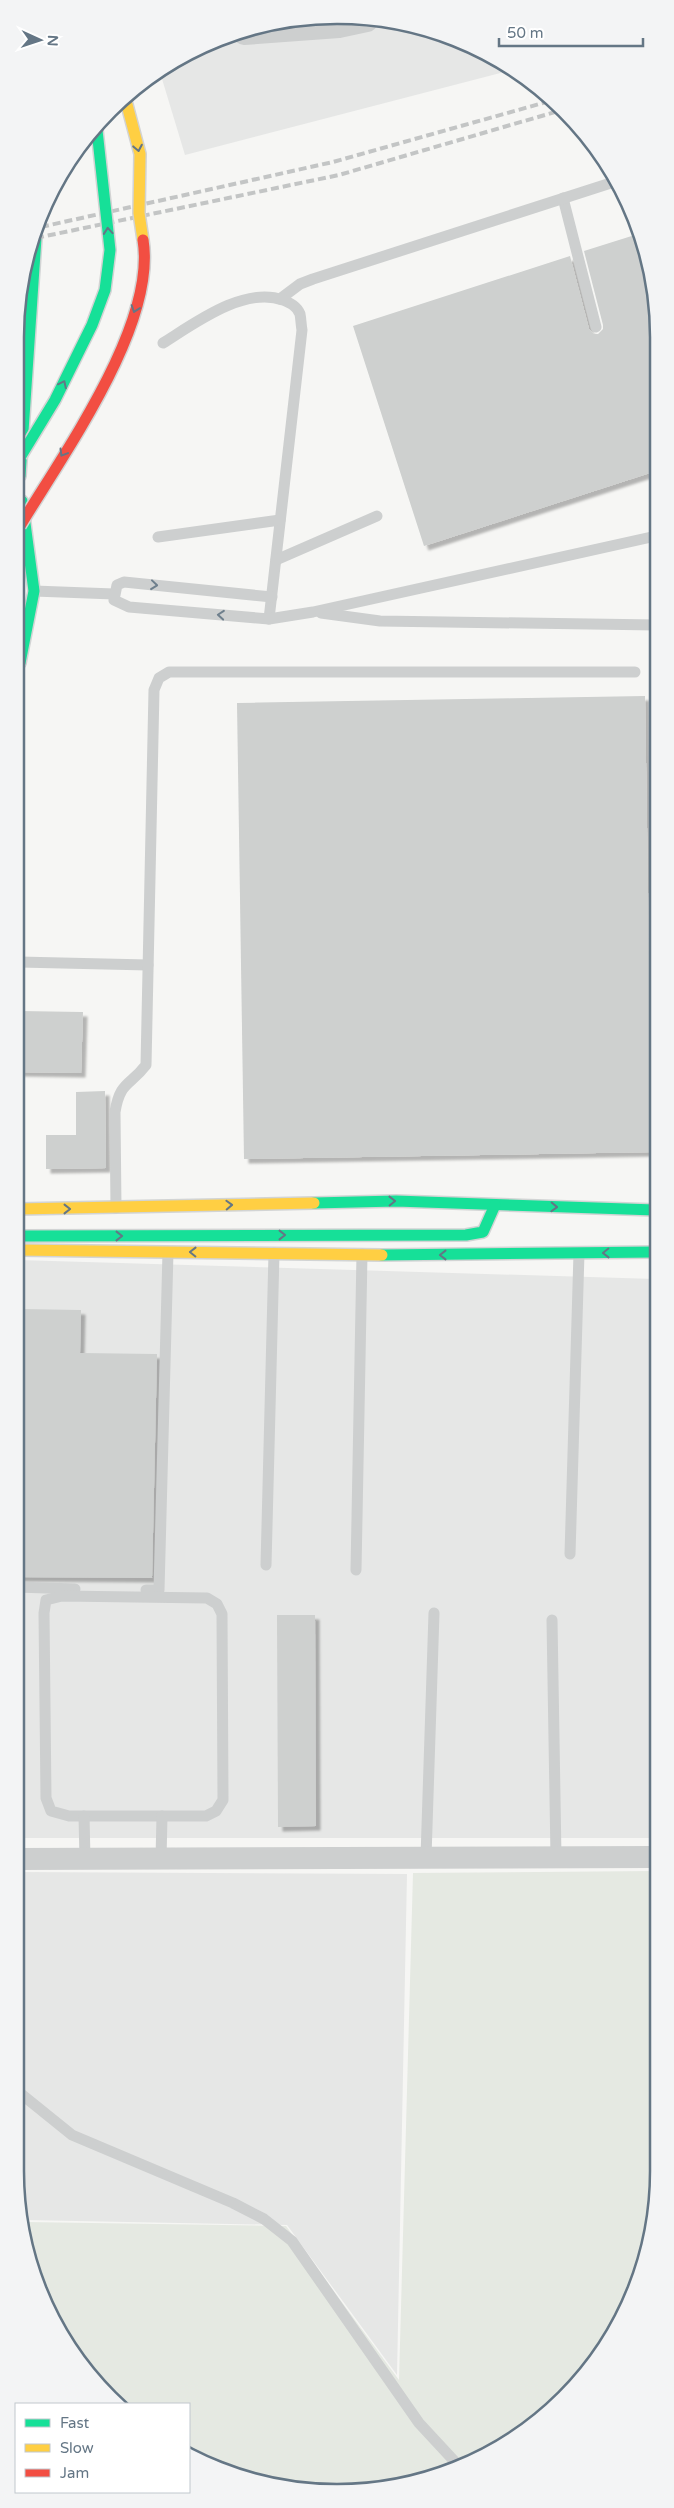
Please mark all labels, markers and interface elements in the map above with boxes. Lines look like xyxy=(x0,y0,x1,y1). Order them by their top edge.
north arrow xyxy=(15,15,65,65)
scale bar xyxy=(499,15,643,47)
text: 50 m xyxy=(507,24,544,42)
text: N xyxy=(44,35,61,47)
one-way arrow xyxy=(132,144,142,153)
one-way arrow xyxy=(103,226,114,234)
one-way arrow xyxy=(131,304,141,313)
one-way arrow xyxy=(57,380,67,389)
one-way arrow xyxy=(59,448,69,457)
one-way arrow xyxy=(150,579,158,590)
one-way arrow xyxy=(216,610,224,621)
one-way arrow xyxy=(388,1196,396,1206)
one-way arrow xyxy=(226,1200,234,1211)
one-way arrow xyxy=(550,1202,558,1212)
one-way arrow xyxy=(64,1204,71,1214)
one-way arrow xyxy=(278,1230,286,1241)
one-way arrow xyxy=(116,1231,124,1241)
one-way arrow xyxy=(189,1247,197,1257)
one-way arrow xyxy=(602,1248,610,1258)
one-way arrow xyxy=(439,1250,447,1260)
legend xyxy=(15,2403,190,2493)
text: Fast xyxy=(60,2414,90,2432)
text: Slow xyxy=(60,2439,94,2457)
text: Jam xyxy=(60,2464,89,2482)

